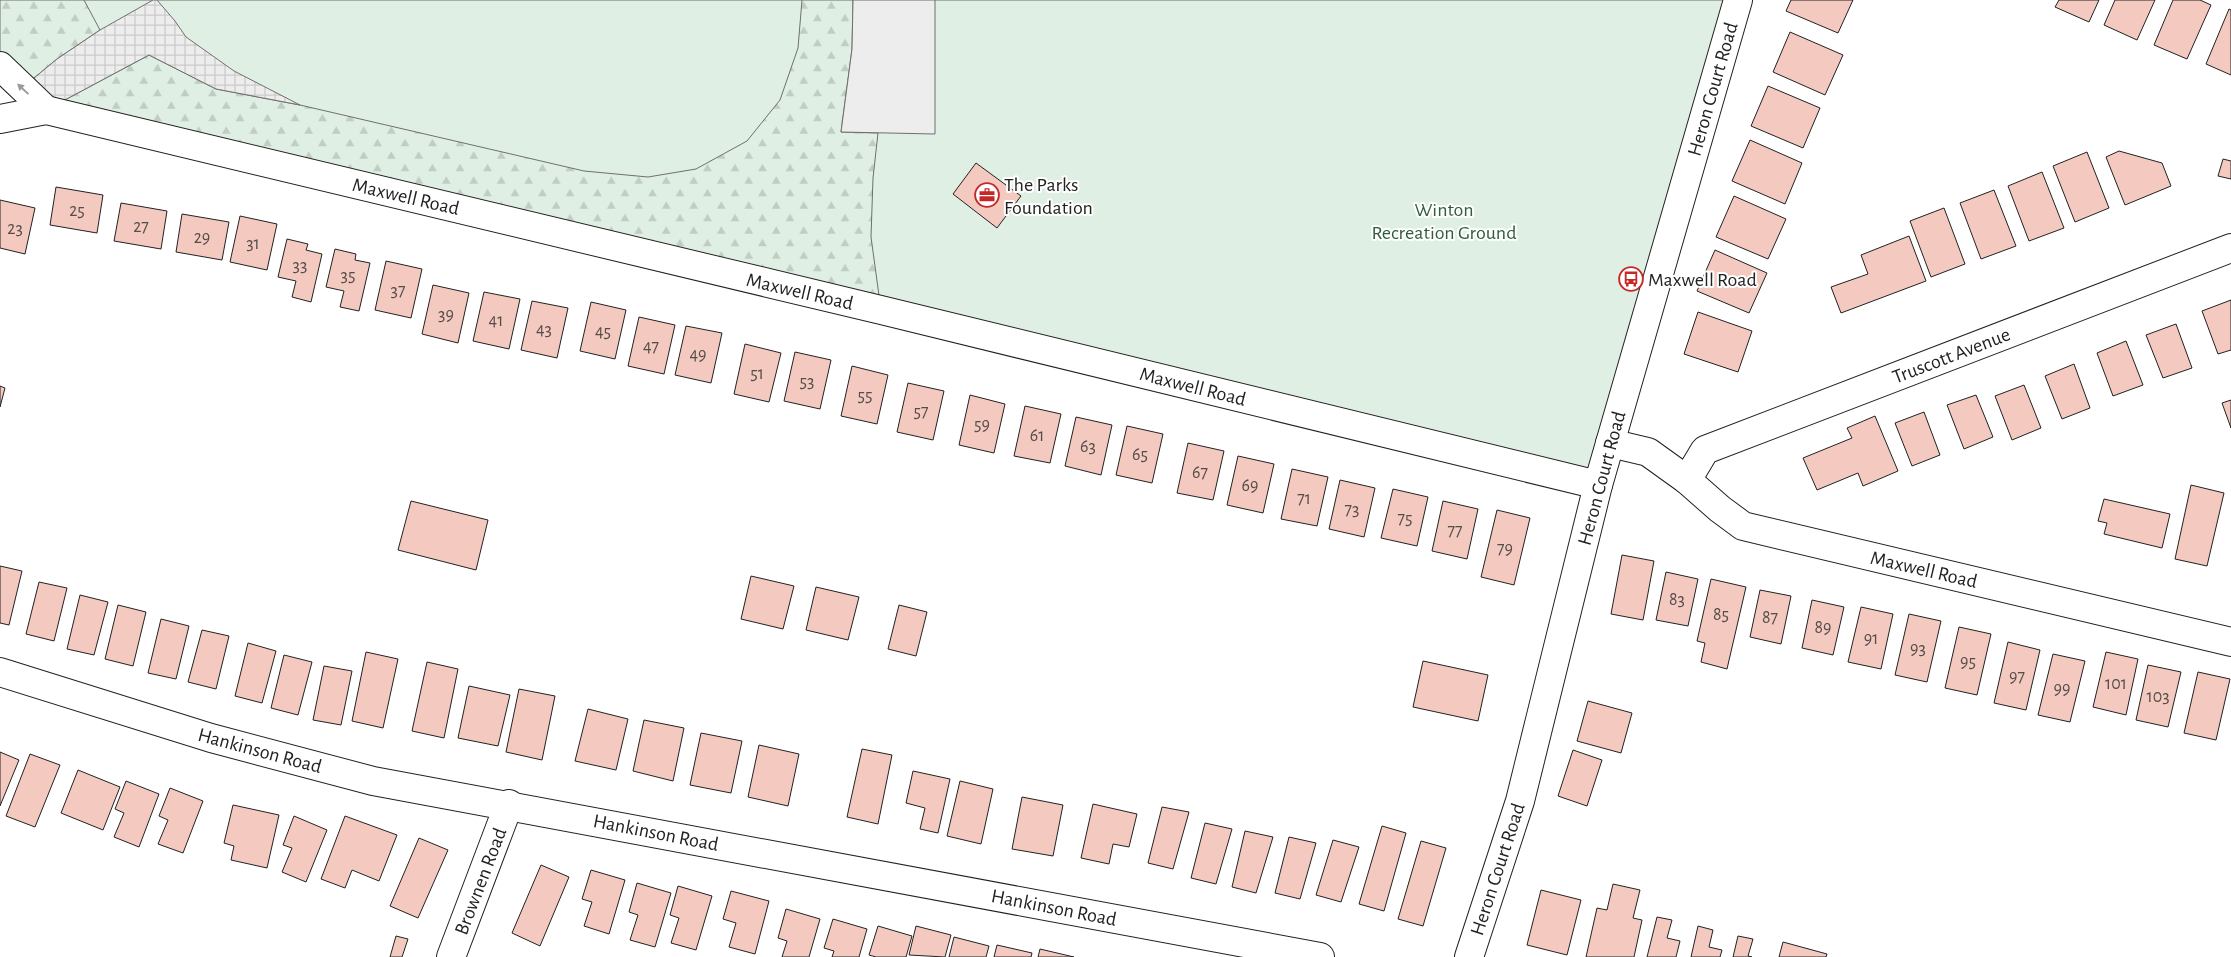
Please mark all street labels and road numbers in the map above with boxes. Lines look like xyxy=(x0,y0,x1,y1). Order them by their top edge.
street label: Heron Court Road xyxy=(1684,20,1742,158)
street label: Maxwell Road xyxy=(350,175,461,219)
street label: Maxwell Road xyxy=(744,270,855,314)
street label: Truscott Avenue xyxy=(1890,324,2013,388)
street label: Maxwell Road xyxy=(1138,364,1248,410)
street label: Heron Court Road xyxy=(1574,409,1629,547)
street label: Maxwell Road xyxy=(1868,548,1979,592)
street label: Hankinson Road xyxy=(196,725,324,777)
street label: Heron Court Road xyxy=(1467,801,1529,938)
street label: Hankinson Road xyxy=(591,811,720,855)
street label: Brownen Road xyxy=(451,825,511,938)
street label: Hankinson Road xyxy=(989,886,1118,930)

